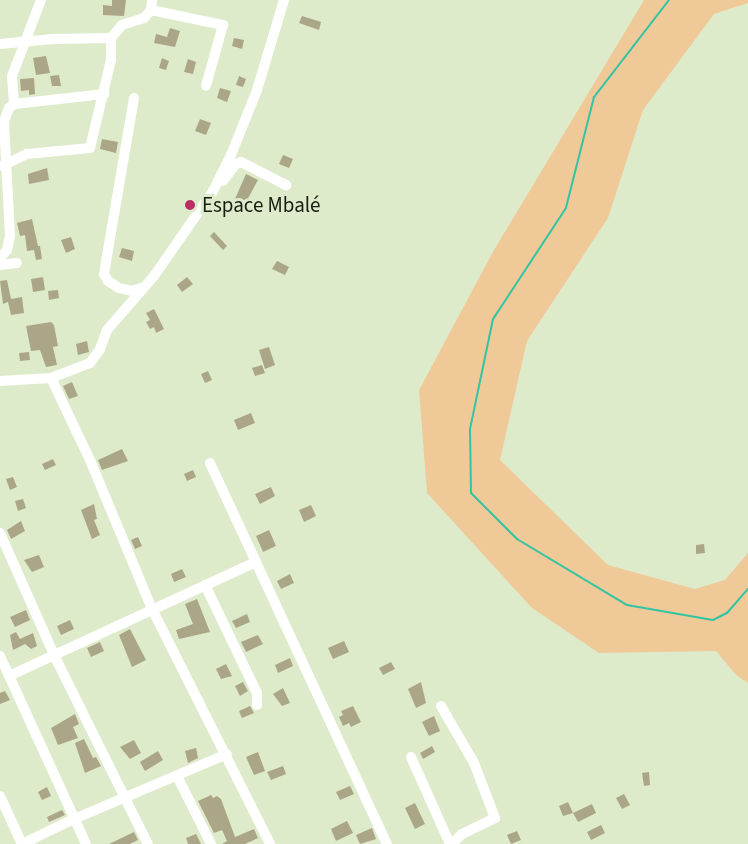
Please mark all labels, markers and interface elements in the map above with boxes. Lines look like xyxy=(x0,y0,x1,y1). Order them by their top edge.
place label: Espace Mbalé xyxy=(202,192,321,218)
marker: Espace Mbalé xyxy=(183,198,197,212)

